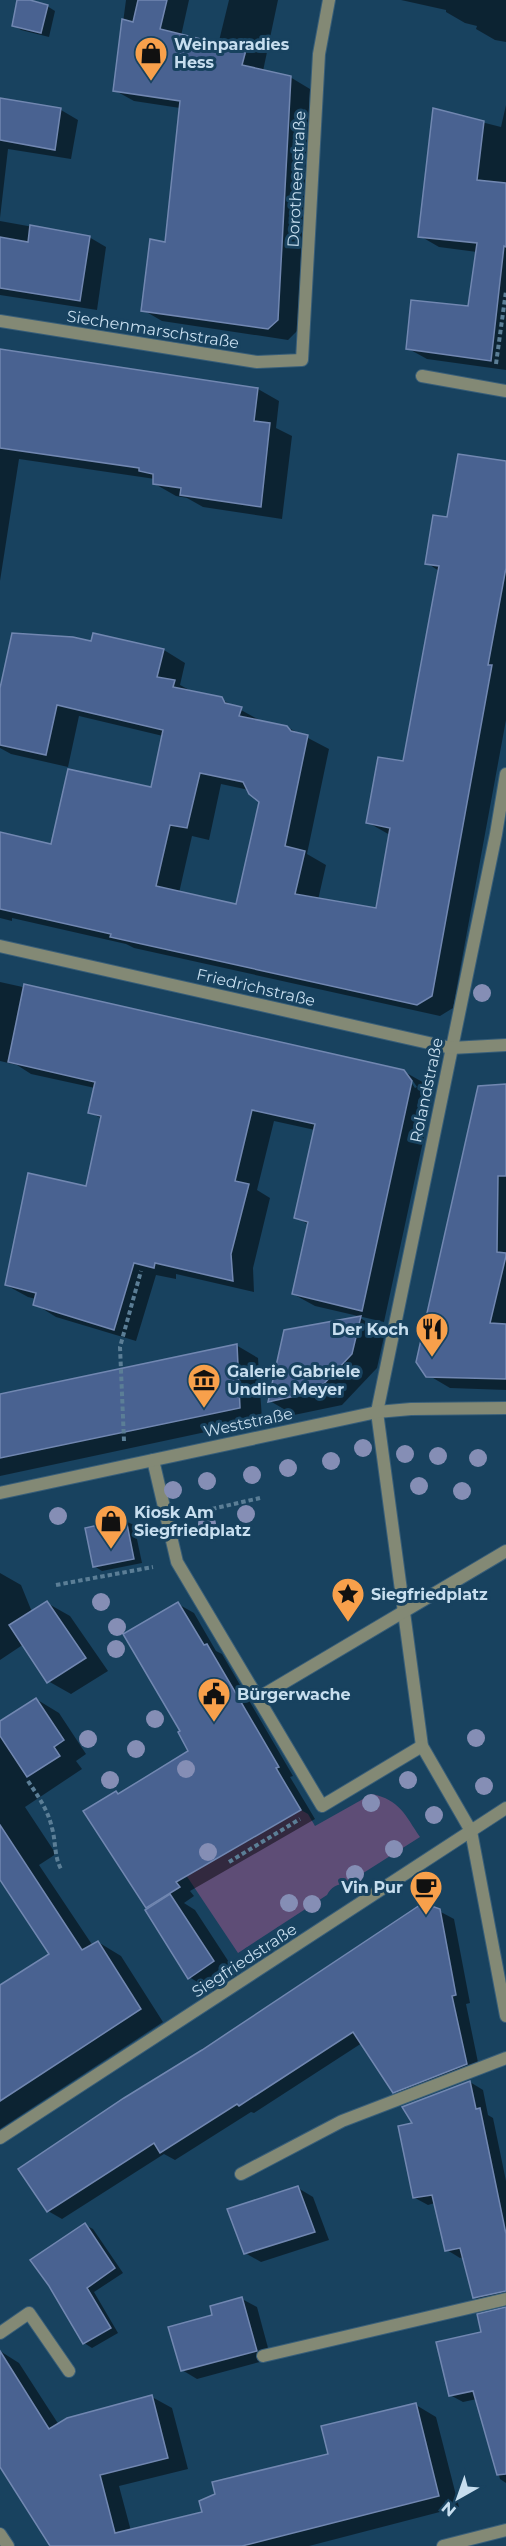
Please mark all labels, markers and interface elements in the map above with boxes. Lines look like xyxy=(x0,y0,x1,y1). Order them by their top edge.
shop icon: Weinparadies Hess xyxy=(133,35,169,82)
place label: Weinparadies Hess xyxy=(174,35,290,72)
street label: Dorotheenstraße xyxy=(283,110,310,248)
street label: Siechenmarschstraße xyxy=(65,306,240,352)
street label: Friedrichstraße xyxy=(195,965,317,1010)
street label: Rolandstraße xyxy=(406,1036,447,1144)
restaurant icon: Der Koch xyxy=(414,1311,450,1358)
place label: Der Koch xyxy=(332,1320,409,1339)
museum icon: Galerie Gabriele Undine Meyer xyxy=(186,1362,222,1409)
place label: Galerie Gabriele Undine Meyer xyxy=(227,1362,360,1399)
street label: Weststraße xyxy=(202,1404,294,1441)
shop icon: Kiosk Am Siegfriedplatz xyxy=(93,1503,129,1550)
place label: Kiosk Am Siegfriedplatz xyxy=(134,1503,251,1540)
place icon: Siegfriedplatz xyxy=(330,1576,366,1623)
place label: Siegfriedplatz xyxy=(371,1585,488,1604)
public building icon: Bürgerwache xyxy=(196,1676,232,1723)
place label: Bürgerwache xyxy=(237,1685,351,1704)
cafe icon: Vin Pur xyxy=(408,1869,444,1916)
place label: Vin Pur xyxy=(340,1878,403,1897)
street label: Siegfriedstraße xyxy=(188,1919,300,2001)
north arrow xyxy=(428,2468,488,2528)
text: N xyxy=(438,2498,460,2521)

